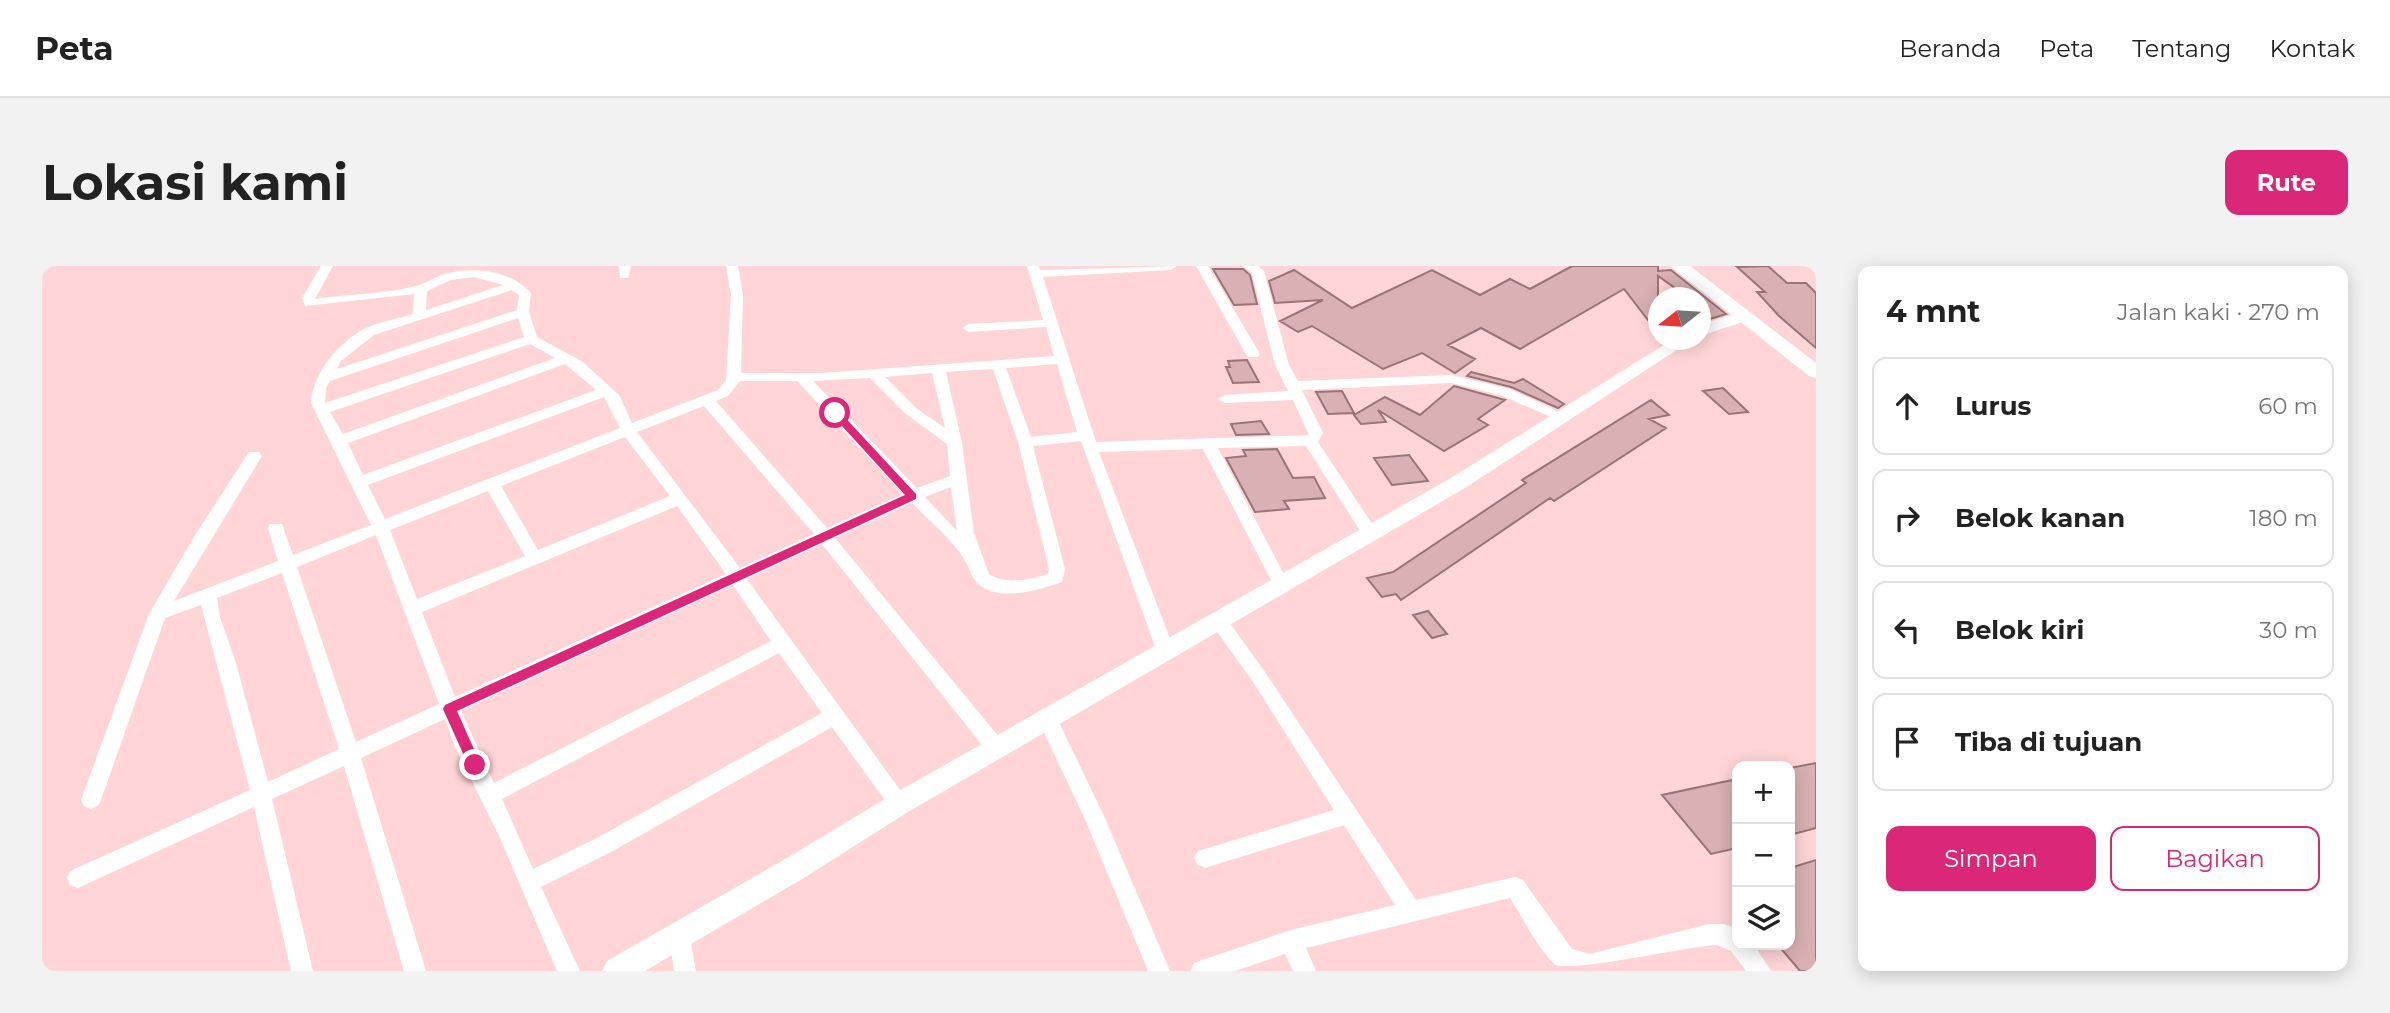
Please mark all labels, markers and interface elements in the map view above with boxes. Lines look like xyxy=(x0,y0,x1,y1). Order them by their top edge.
text: Peta xyxy=(35,28,114,68)
text: Beranda xyxy=(1899,34,2001,63)
text: Peta xyxy=(2039,34,2094,63)
text: Tentang xyxy=(2132,34,2231,63)
text: Kontak xyxy=(2269,34,2355,63)
button: Rute xyxy=(2225,150,2348,215)
text: Lokasi kami xyxy=(42,153,348,212)
north arrow xyxy=(1648,287,1711,350)
text: 4 mnt xyxy=(1886,293,1980,330)
text: Jalan kaki · 270 m xyxy=(2117,298,2320,326)
icon: ahead xyxy=(1888,387,1926,425)
text: Lurus xyxy=(1955,390,2031,422)
text: 60 m xyxy=(2258,392,2318,420)
route start xyxy=(819,397,850,428)
icon: right xyxy=(1888,499,1926,537)
text: Belok kanan xyxy=(1955,502,2125,534)
text: 180 m xyxy=(2249,504,2318,532)
icon: left xyxy=(1888,611,1926,649)
text: Belok kiri xyxy=(1955,614,2084,646)
text: 30 m xyxy=(2259,616,2318,644)
icon: arrive xyxy=(1888,723,1926,761)
text: Tiba di tujuan xyxy=(1955,726,2142,758)
route end xyxy=(459,749,490,780)
map controls xyxy=(1732,761,1795,950)
button: + xyxy=(1732,761,1795,824)
button: − xyxy=(1732,824,1795,887)
button: Simpan xyxy=(1886,826,2096,891)
button: Bagikan xyxy=(2110,826,2320,891)
button: layers xyxy=(1732,887,1795,950)

